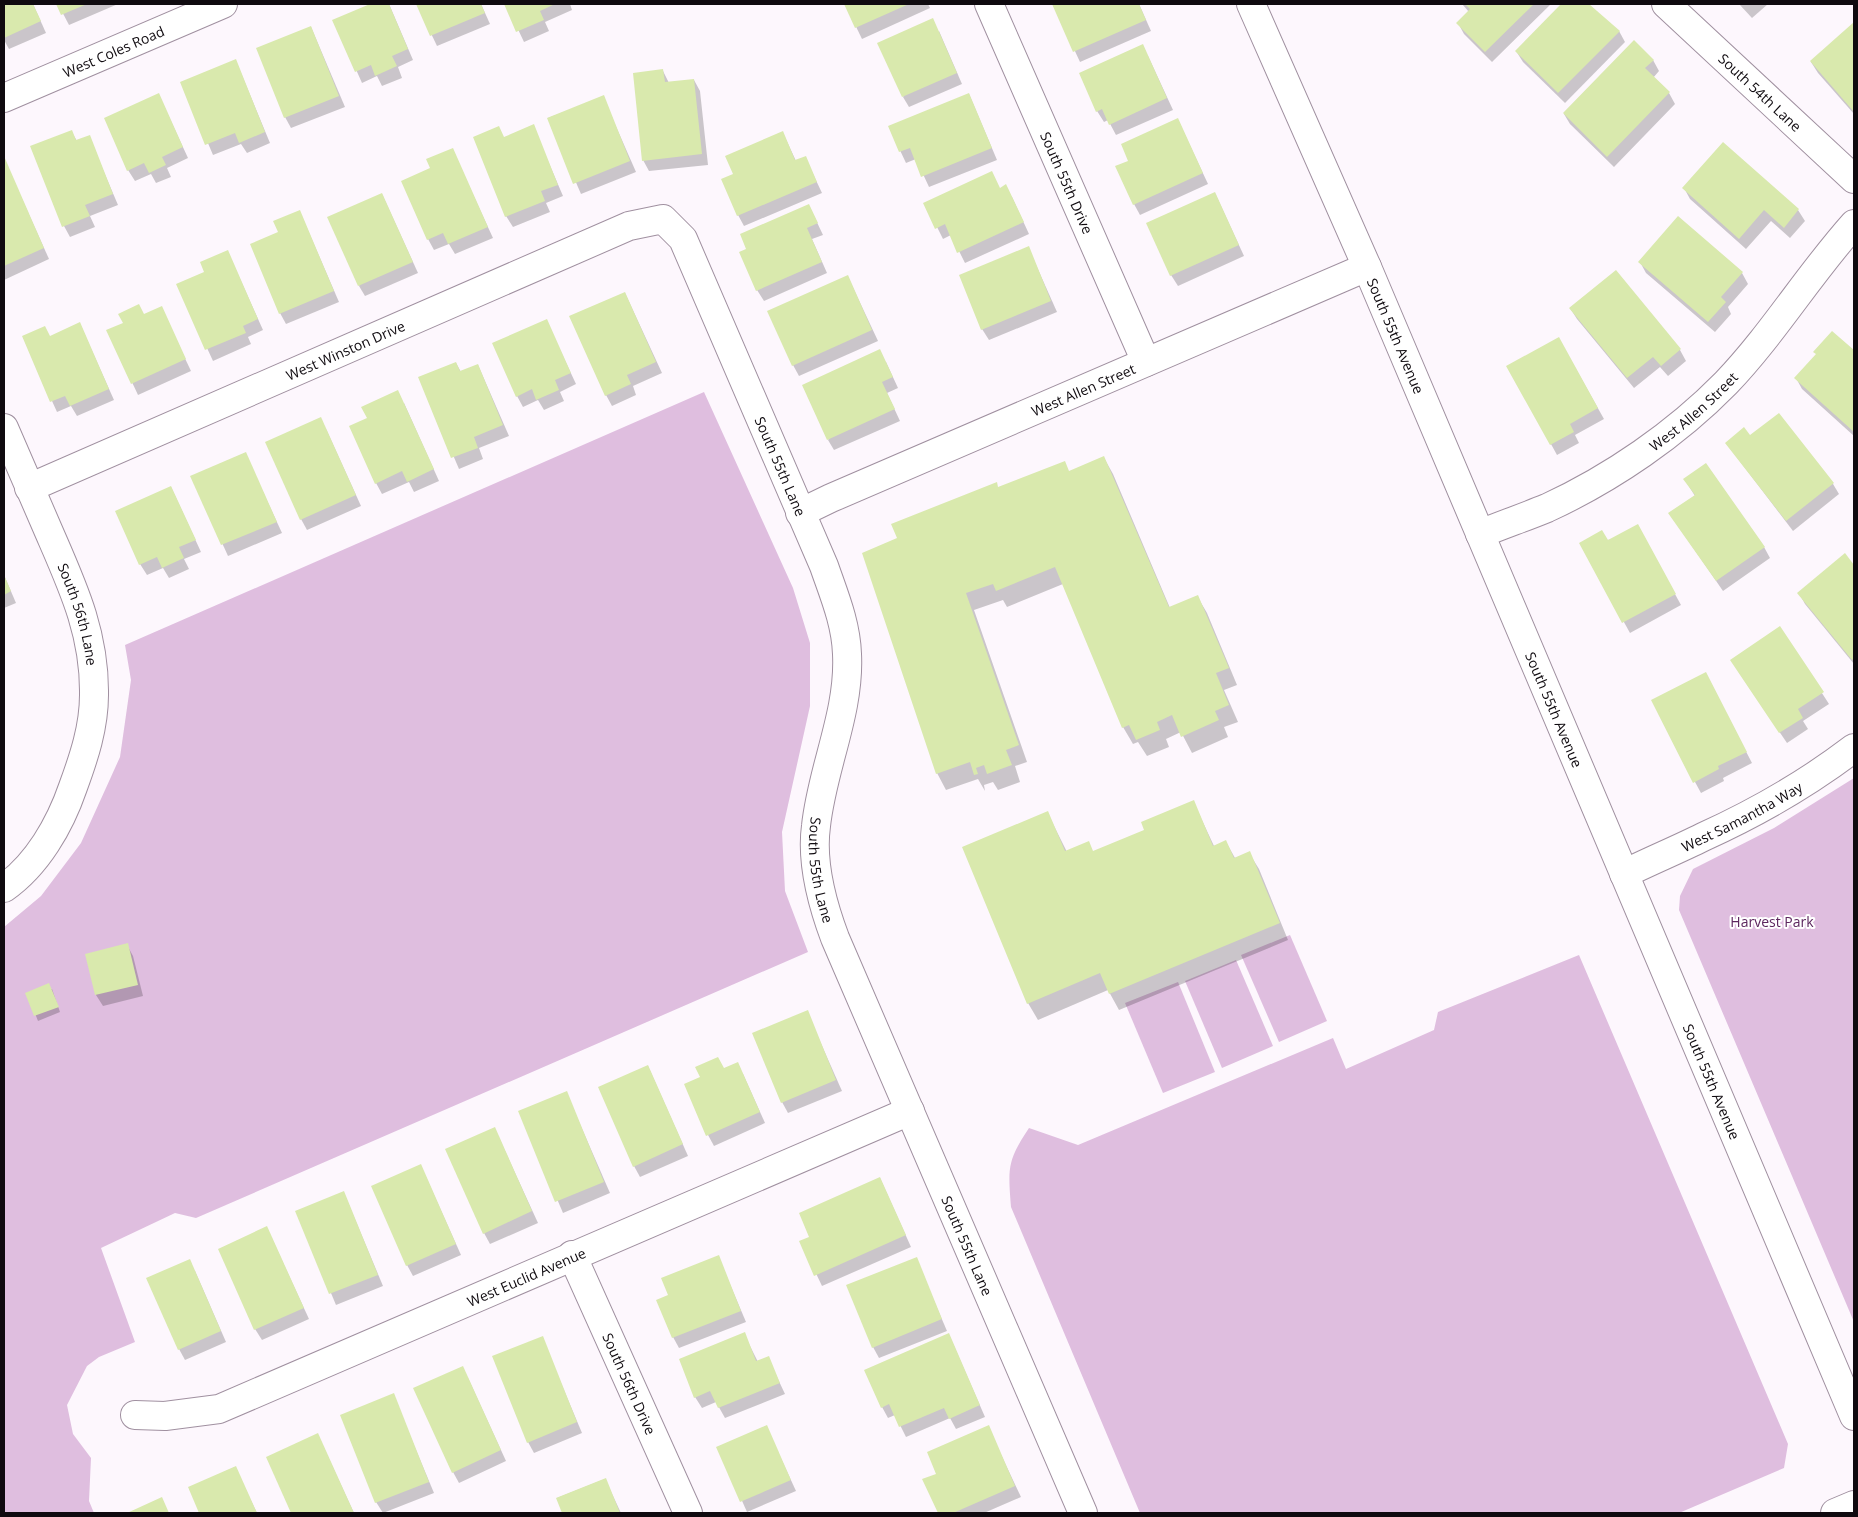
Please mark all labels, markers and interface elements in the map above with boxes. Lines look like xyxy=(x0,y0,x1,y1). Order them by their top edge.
street label: West Coles Road xyxy=(60,21,167,81)
street label: South 54th Lane xyxy=(1715,49,1806,135)
street label: South 55th Drive xyxy=(1037,129,1098,237)
street label: South 55th Avenue xyxy=(1363,275,1429,397)
street label: West Winston Drive xyxy=(283,316,408,384)
street label: West Allen Street xyxy=(1028,359,1138,420)
street label: West Allen Street xyxy=(1645,368,1741,455)
street label: South 55th Lane xyxy=(751,413,811,519)
street label: South 56th Lane xyxy=(54,560,102,667)
street label: South 55th Avenue xyxy=(1522,649,1588,770)
street label: West Samantha Way xyxy=(1678,776,1806,856)
street label: South 55th Lane xyxy=(805,816,839,925)
park label: Harvest Park xyxy=(1730,912,1814,931)
street label: South 55th Avenue xyxy=(1679,1021,1745,1142)
street label: South 55th Lane xyxy=(938,1193,998,1298)
street label: West Euclid Avenue xyxy=(464,1243,589,1310)
street label: South 56th Drive xyxy=(599,1330,661,1438)

